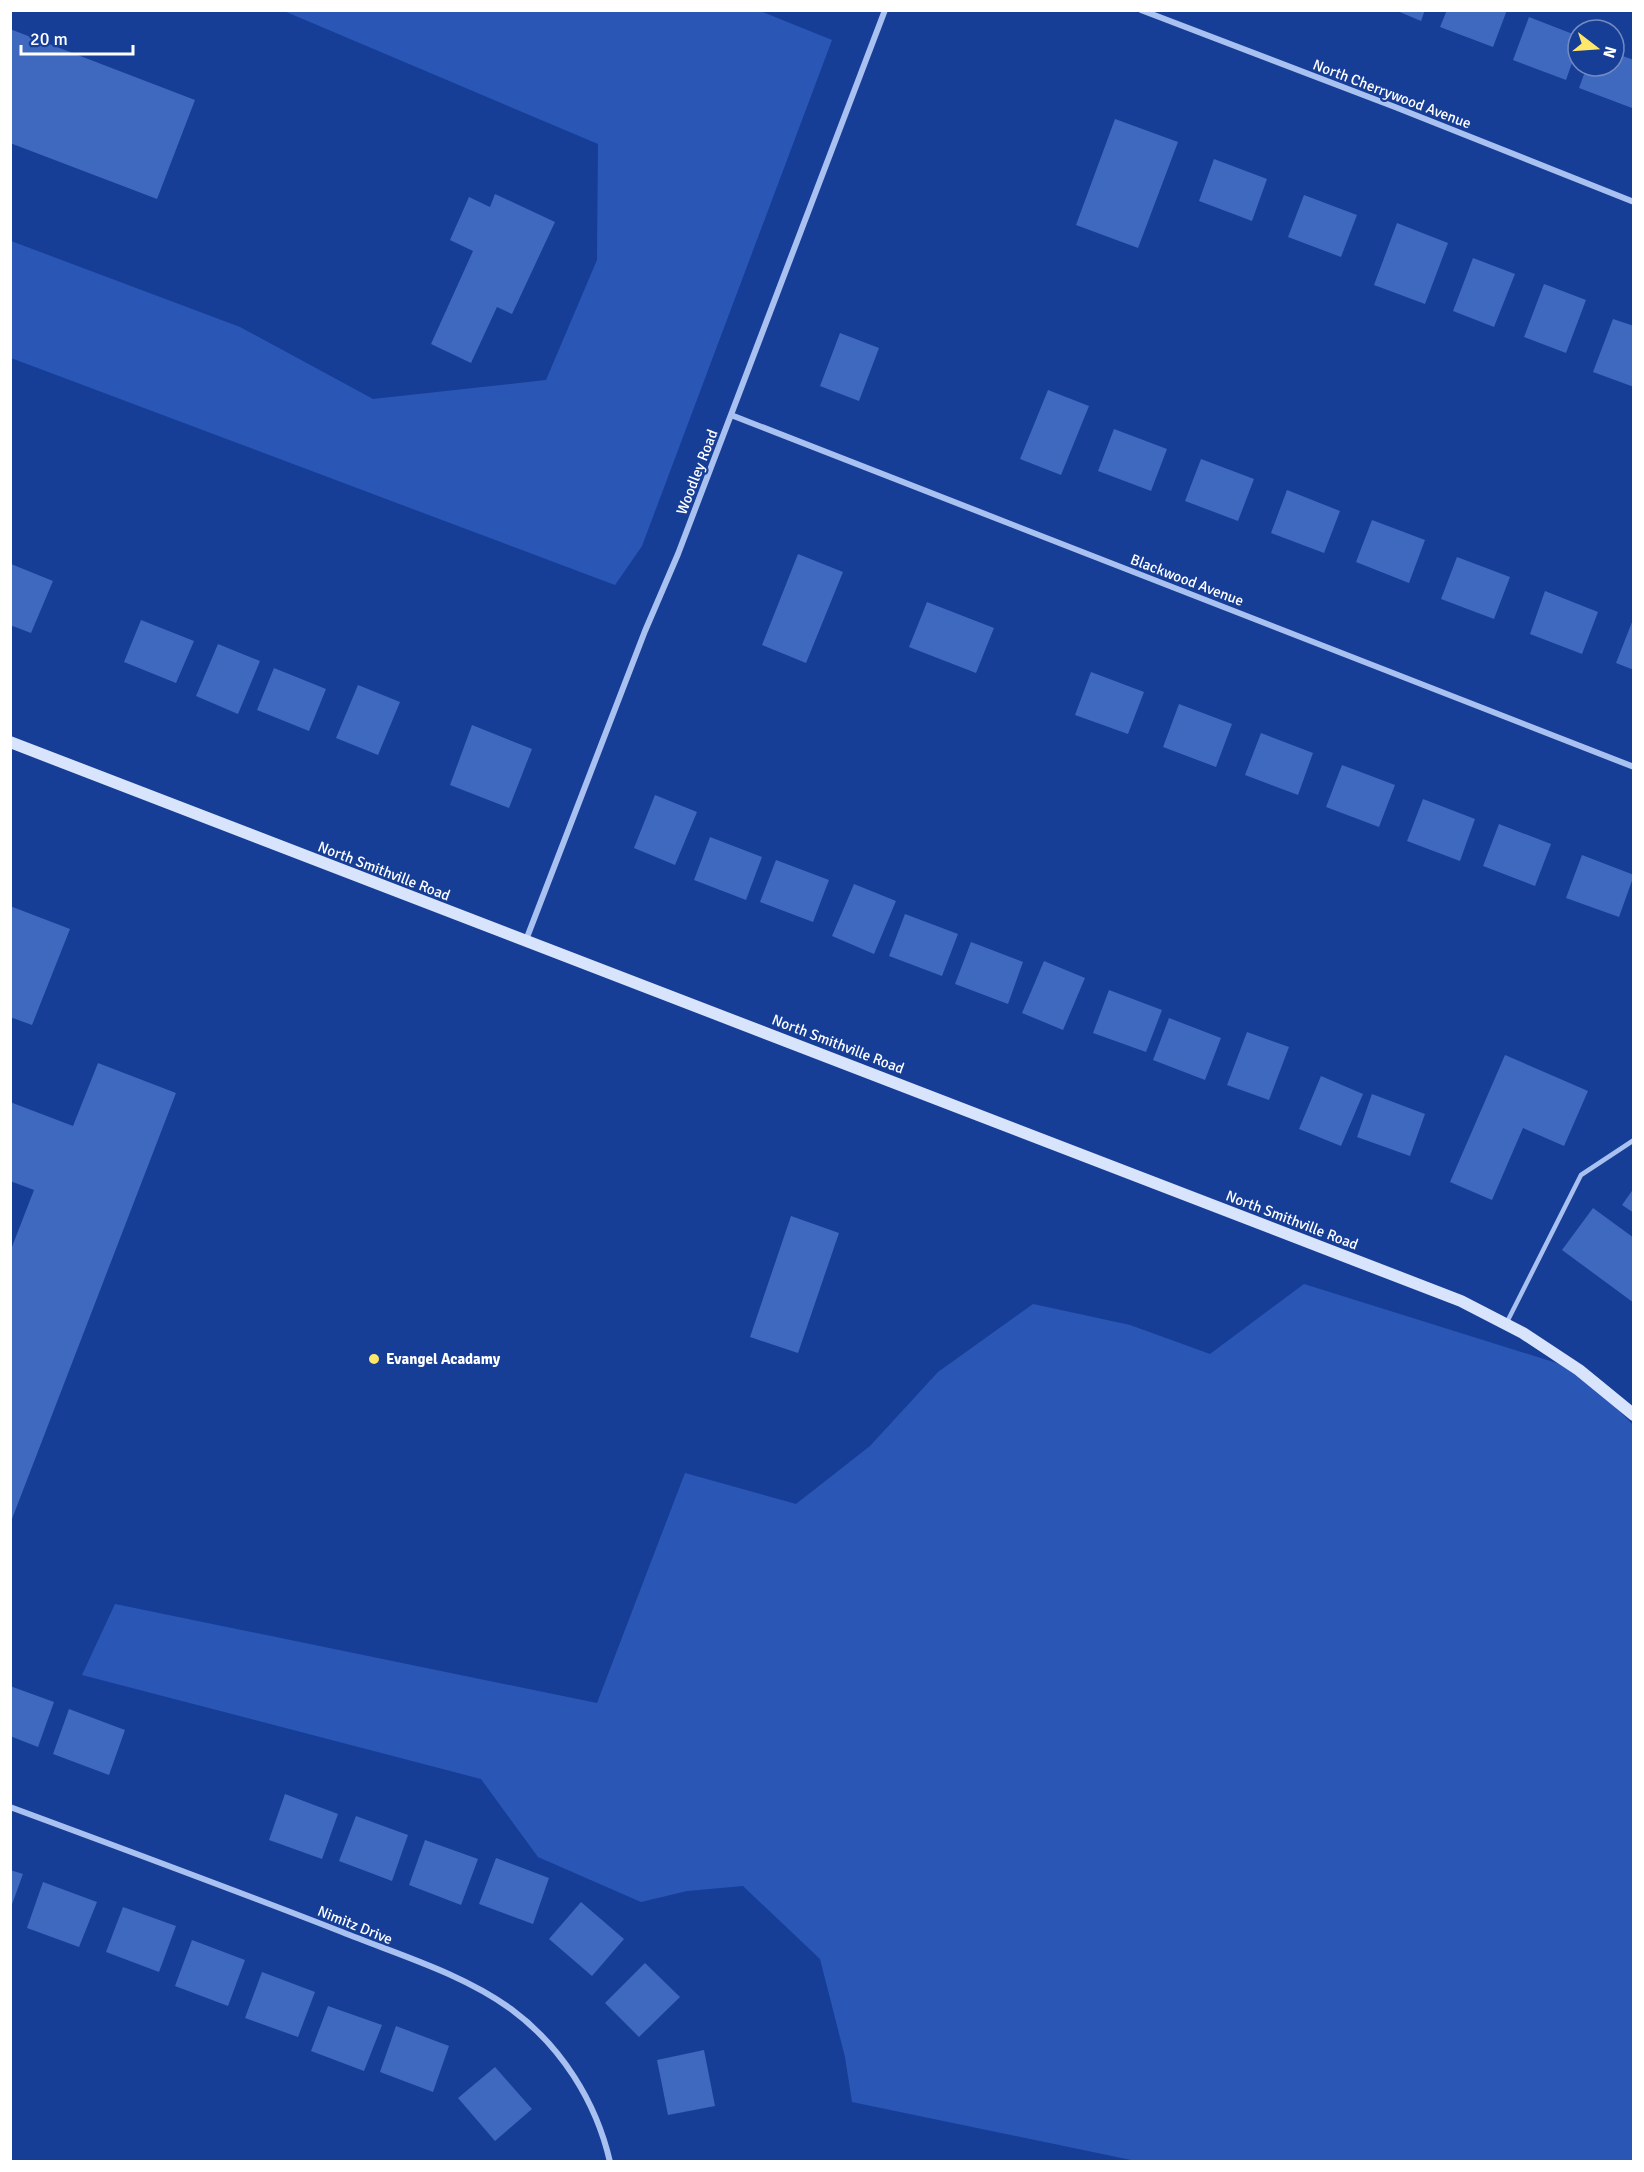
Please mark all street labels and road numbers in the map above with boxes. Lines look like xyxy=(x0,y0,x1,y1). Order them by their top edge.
street label: North Cherrywood Avenue xyxy=(1310,55,1474,133)
street label: Woodley Road xyxy=(673,427,721,517)
street label: Blackwood Avenue xyxy=(1128,550,1246,610)
street label: North Smithville Road xyxy=(315,837,453,905)
street label: North Smithville Road xyxy=(769,1010,907,1078)
street label: North Smithville Road xyxy=(1223,1186,1361,1254)
street label: Nimitz Drive xyxy=(315,1902,395,1948)

